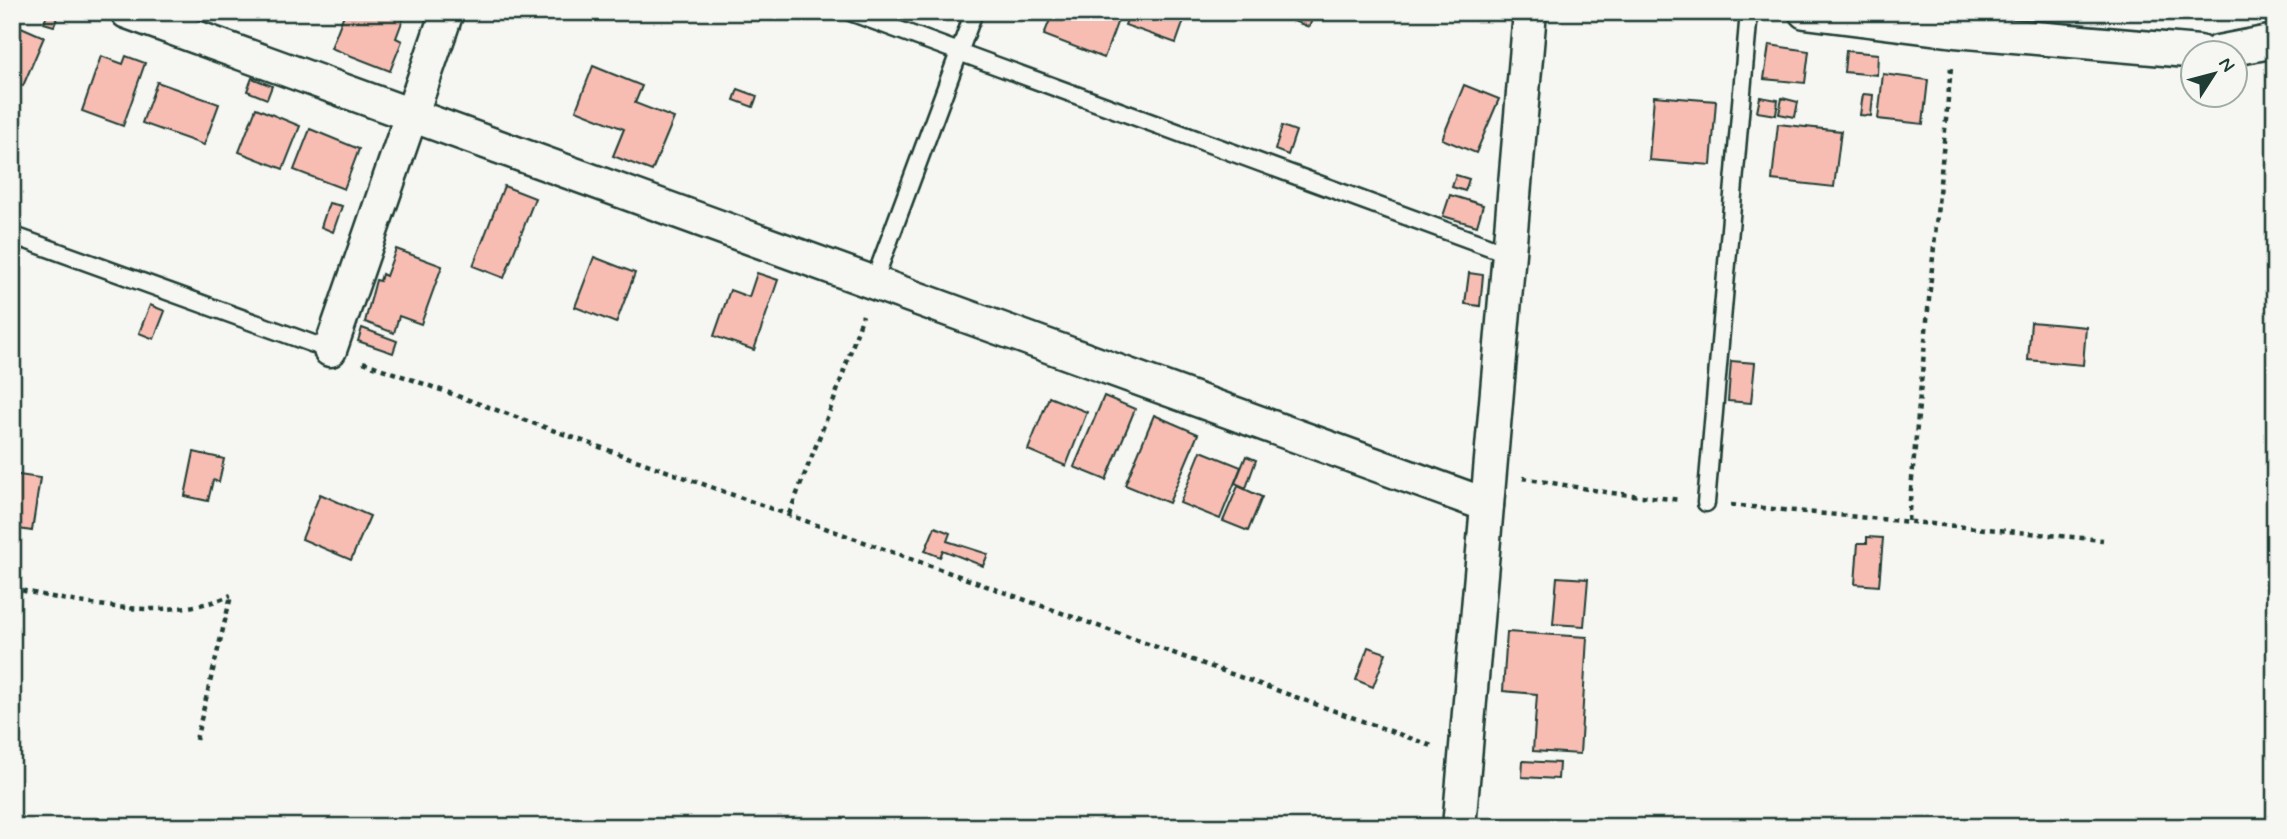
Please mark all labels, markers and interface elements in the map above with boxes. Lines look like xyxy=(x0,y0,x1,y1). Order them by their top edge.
north arrow xyxy=(2178,38,2248,108)
text: N xyxy=(2213,52,2240,77)

